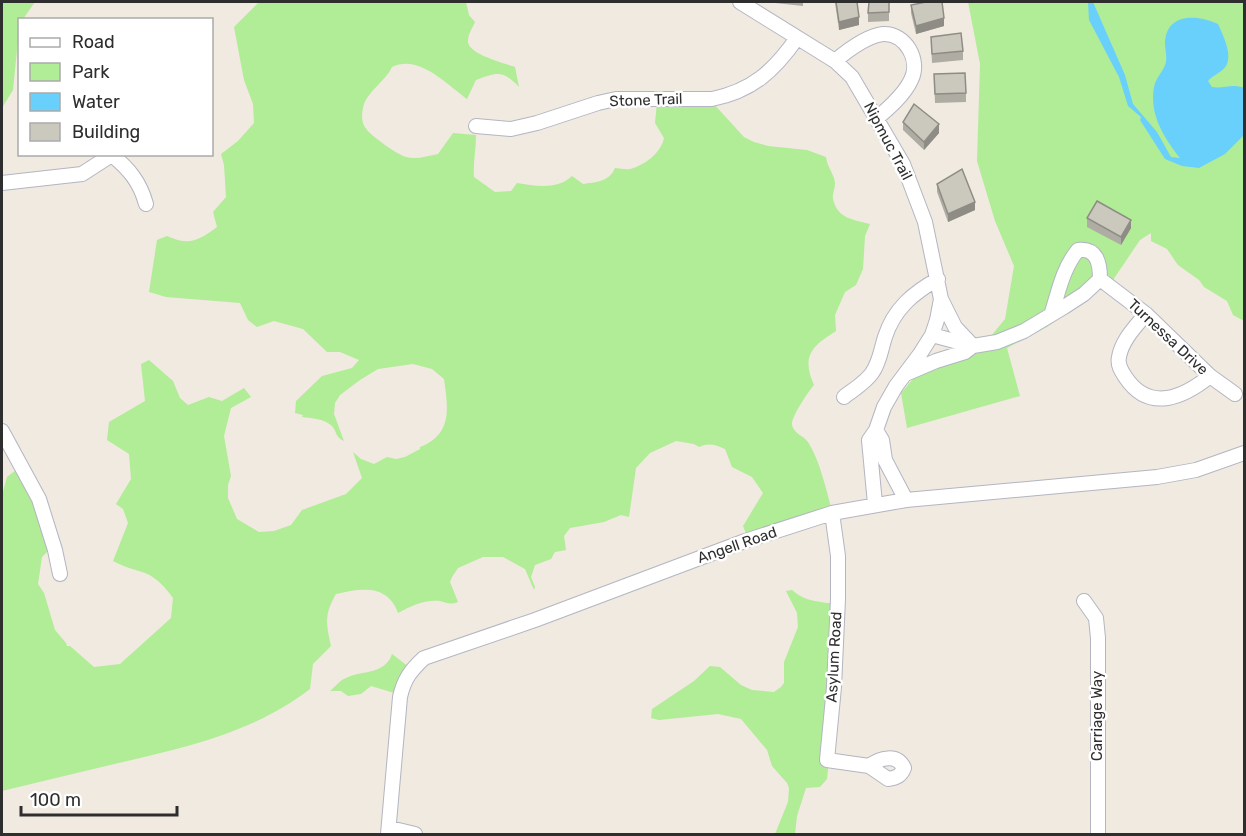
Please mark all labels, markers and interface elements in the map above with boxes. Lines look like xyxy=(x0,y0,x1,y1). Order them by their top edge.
legend xyxy=(18,18,213,156)
text: Road xyxy=(72,31,115,53)
text: Park xyxy=(72,61,110,83)
street label: Stone Trail xyxy=(609,90,683,110)
text: Water xyxy=(72,91,120,113)
street label: Nipmuc Trail xyxy=(860,99,916,183)
text: Building xyxy=(72,121,140,143)
street label: Turnessa Drive xyxy=(1124,295,1212,379)
street label: Angell Road xyxy=(695,523,779,567)
street label: Asylum Road xyxy=(823,611,845,703)
street label: Carriage Way xyxy=(1088,671,1106,761)
scale bar xyxy=(21,779,177,817)
text: 100 m xyxy=(30,789,81,811)

